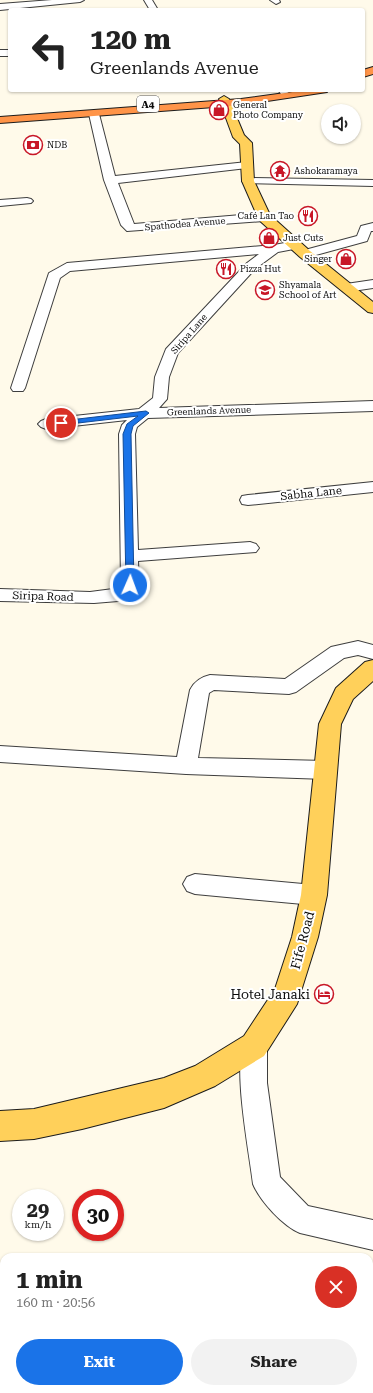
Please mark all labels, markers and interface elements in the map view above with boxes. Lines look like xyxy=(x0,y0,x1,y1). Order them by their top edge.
text: 120 m xyxy=(90,23,171,56)
icon: left xyxy=(24,24,76,76)
text: Greenlands Avenue xyxy=(90,57,259,78)
road number: A4 xyxy=(137,96,159,112)
shop icon: General Photo Company xyxy=(208,99,230,121)
place label: General Photo Company xyxy=(233,100,304,120)
map controls xyxy=(321,104,361,144)
button: sound xyxy=(321,104,361,144)
bank icon: NDB xyxy=(22,134,44,156)
place label: NDB xyxy=(47,140,67,150)
temple icon: Ashokaramaya xyxy=(269,160,291,182)
place label: Ashokaramaya xyxy=(294,166,358,176)
restaurant icon: Café Lan Tao xyxy=(297,205,319,227)
place label: Café Lan Tao xyxy=(238,211,294,221)
street label: Spathodea Avenue xyxy=(144,215,226,233)
shop icon: Just Cuts xyxy=(258,227,280,249)
place label: Just Cuts xyxy=(283,233,323,243)
shop icon: Singer xyxy=(335,248,357,270)
place label: Singer xyxy=(304,254,332,264)
restaurant icon: Pizza Hut xyxy=(215,258,237,280)
place label: Pizza Hut xyxy=(240,264,281,274)
school or university icon: Shyamala School of Art xyxy=(254,279,276,301)
place label: Shyamala School of Art xyxy=(279,280,337,300)
street label: Siripa Lane xyxy=(169,312,209,356)
street label: Greenlands Avenue xyxy=(167,405,251,417)
pin xyxy=(44,406,78,440)
icon: arrive xyxy=(50,412,72,434)
street label: Sabha Lane xyxy=(280,484,342,503)
position arrow xyxy=(109,564,151,606)
street label: Siripa Road xyxy=(12,589,74,604)
street label: Fife Road xyxy=(288,909,318,971)
hotel icon: Hotel Janaki xyxy=(313,983,335,1005)
place label: Hotel Janaki xyxy=(230,987,310,1002)
speed limit sign: 30 xyxy=(72,1189,124,1241)
text: 29 xyxy=(27,1198,49,1222)
text: km/h xyxy=(25,1219,51,1230)
text: 1 min xyxy=(16,1266,83,1294)
button: close xyxy=(315,1266,357,1308)
text: 160 m · 20:56 xyxy=(16,1295,95,1310)
button: Exit xyxy=(16,1339,183,1385)
button: Share xyxy=(191,1339,357,1385)

